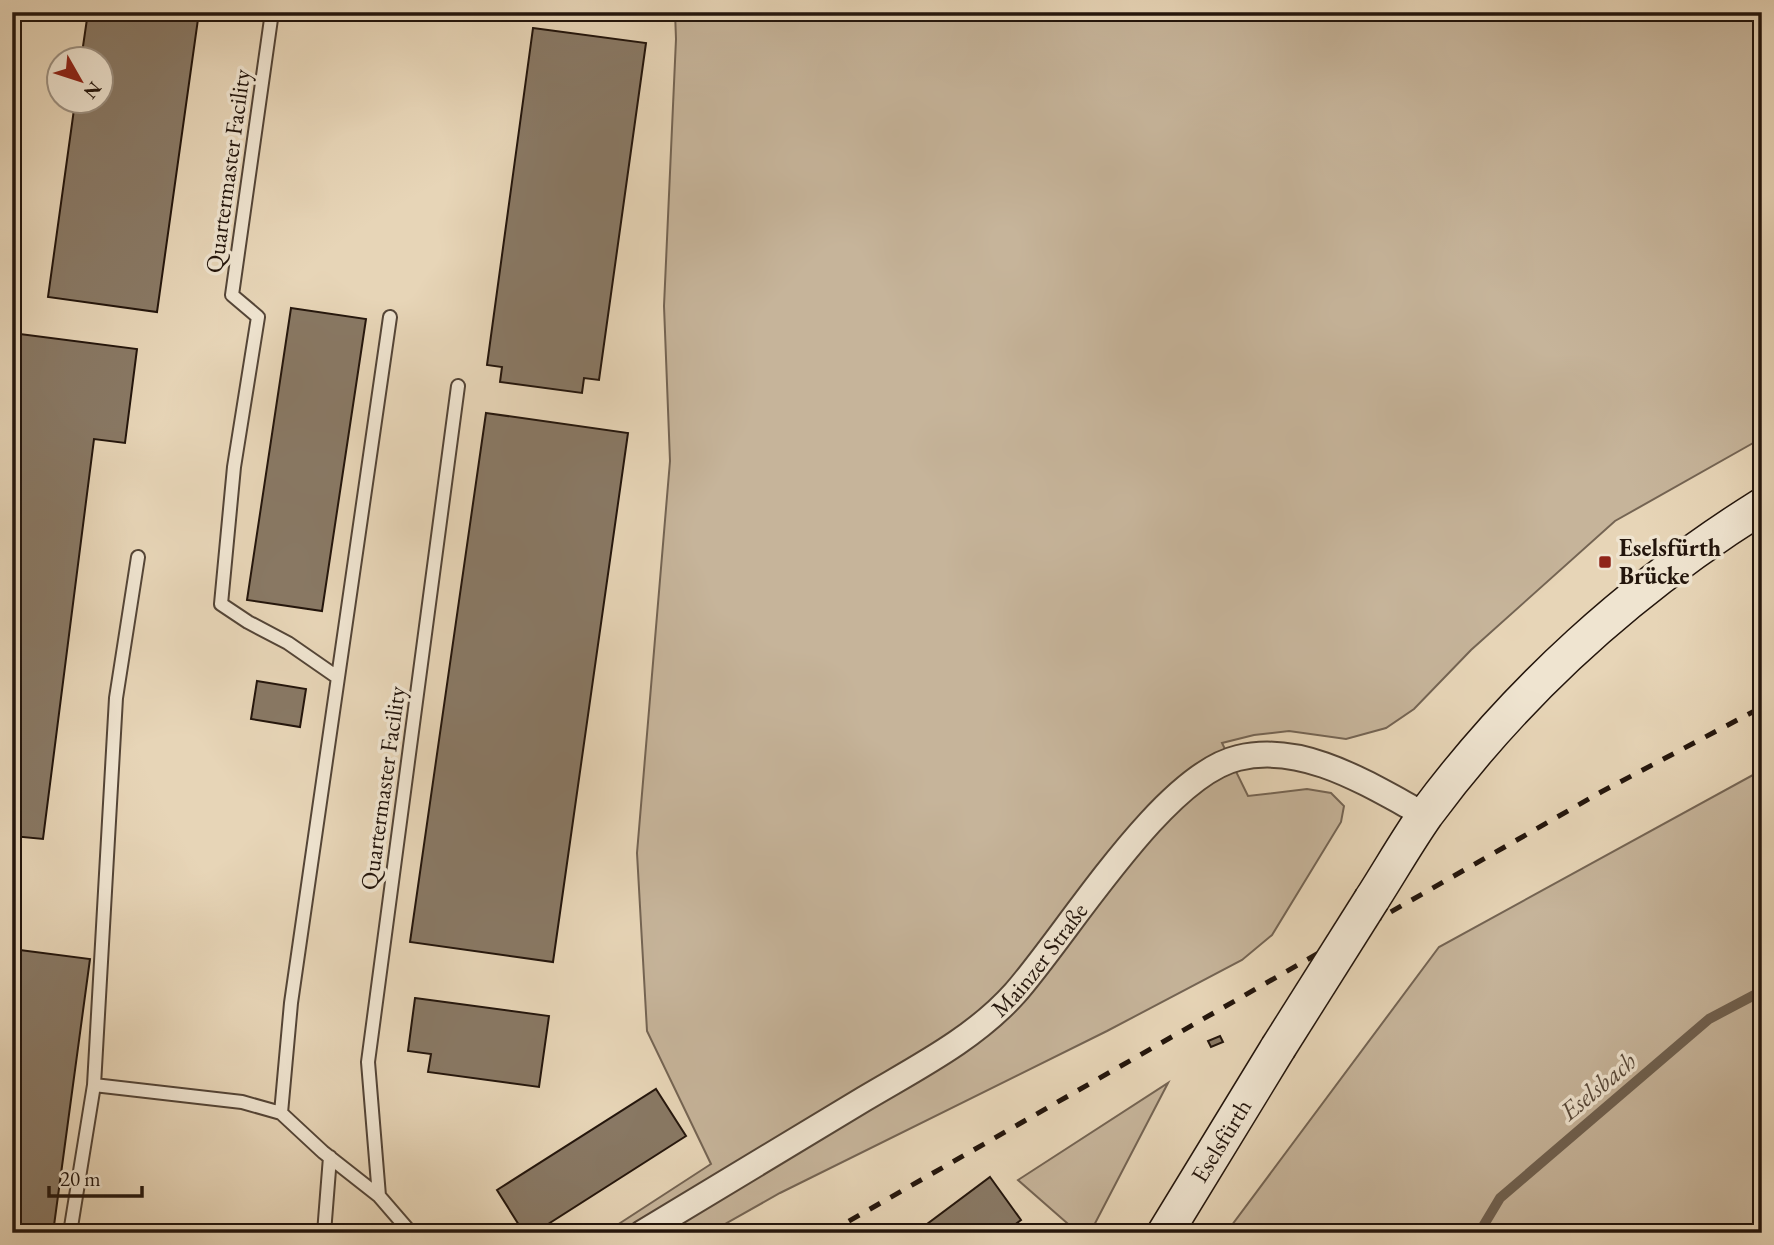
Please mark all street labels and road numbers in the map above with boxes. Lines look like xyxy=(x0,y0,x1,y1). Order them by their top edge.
street label: Quartermaster Facility xyxy=(198,66,257,275)
street label: Quartermaster Facility xyxy=(353,683,412,892)
street label: Mainzer Straße xyxy=(984,896,1094,1024)
street label: Eselsfürth xyxy=(1184,1093,1258,1188)

